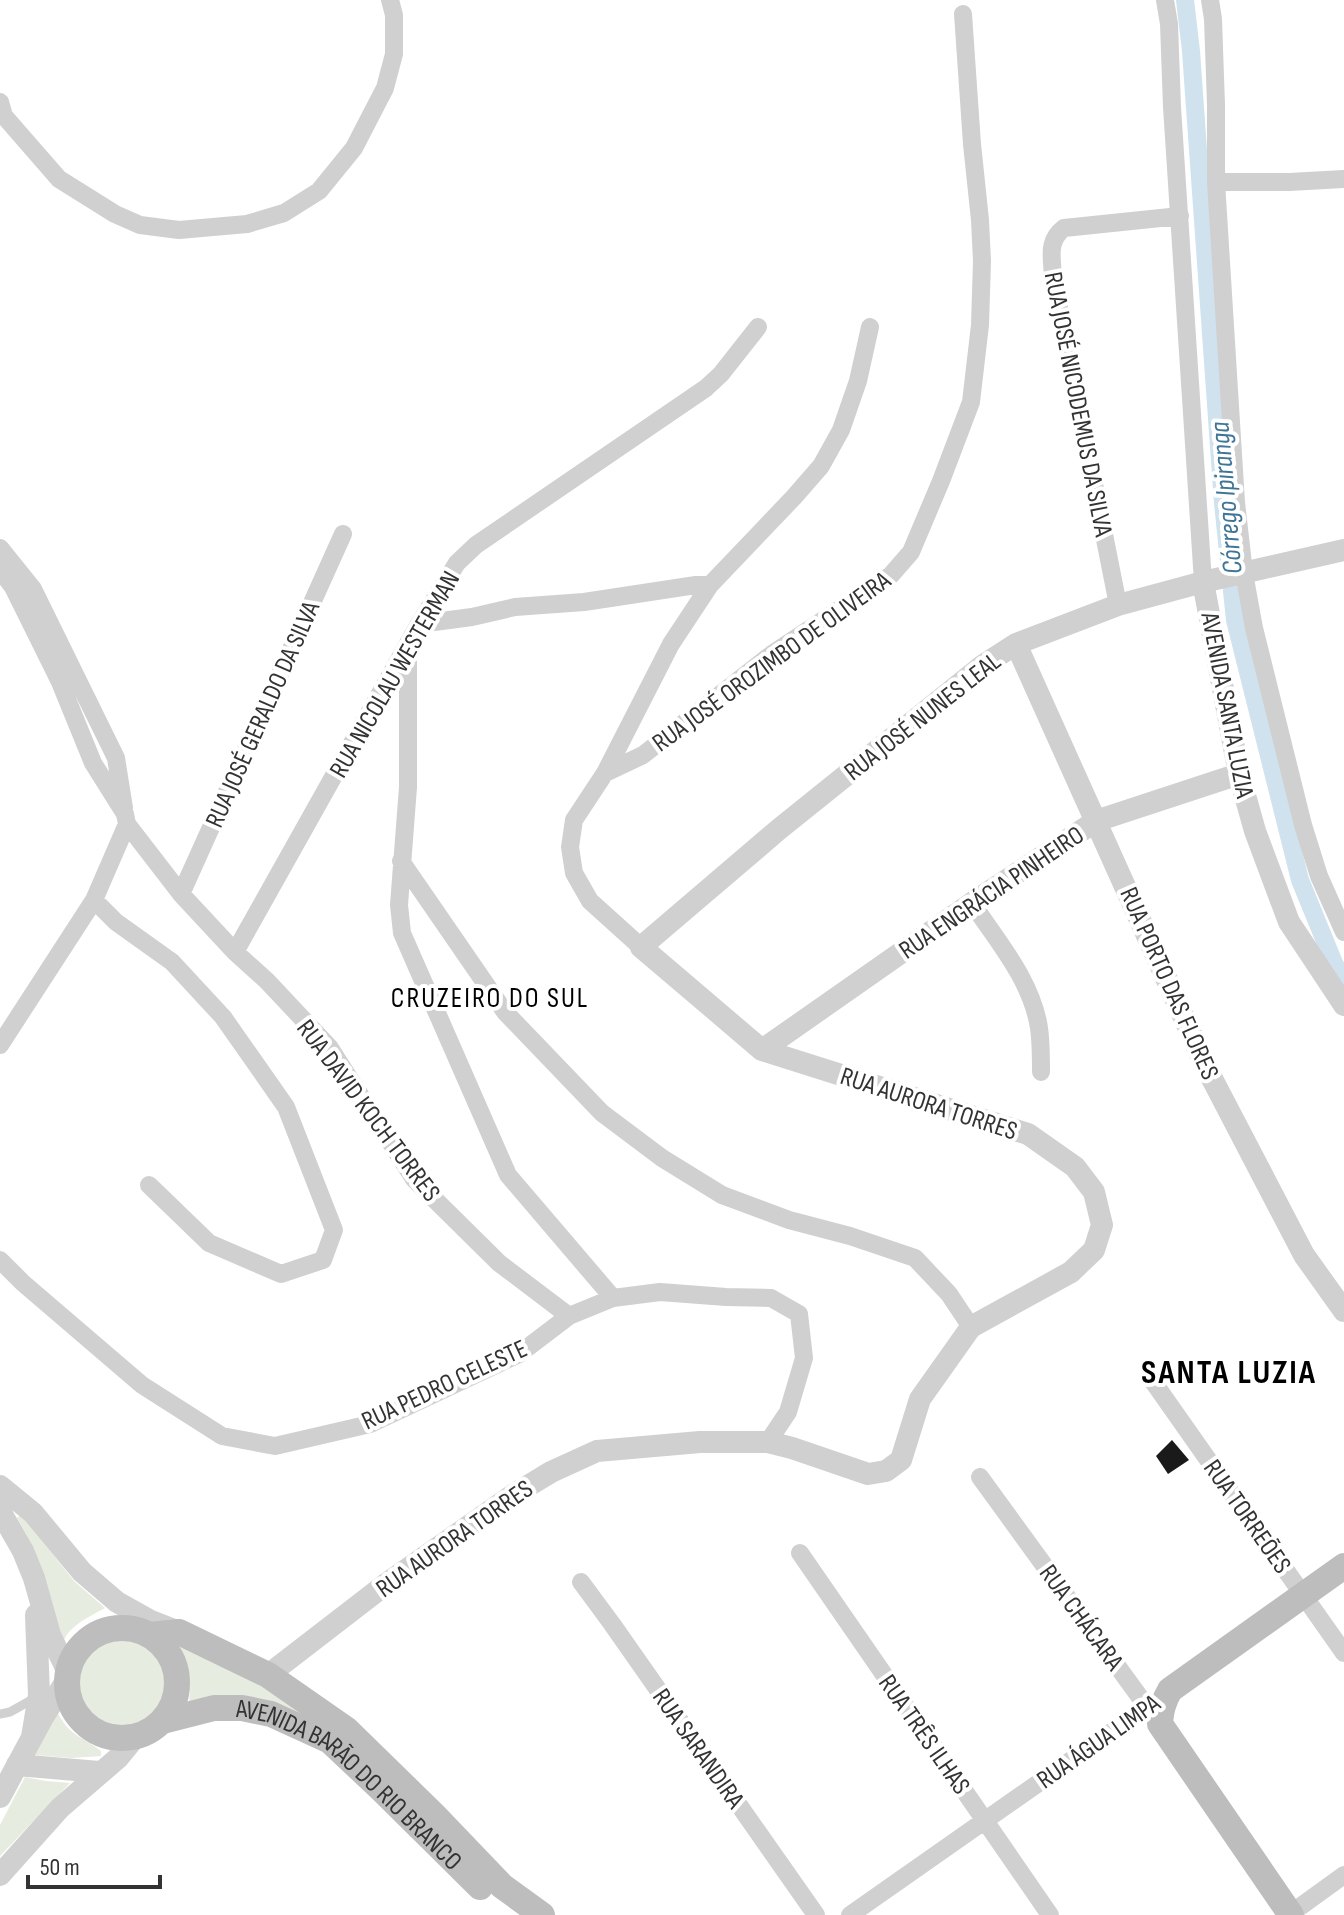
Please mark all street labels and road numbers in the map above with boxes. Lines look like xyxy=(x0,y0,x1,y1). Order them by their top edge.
street label: RUA JOSÉ NICODEMUS DA SILVA xyxy=(1037,269,1119,540)
street label: RUA JOSÉ OROZIMBO DE OLIVEIRA xyxy=(647,565,898,759)
street label: RUA NICOLAU WESTERMAN xyxy=(324,566,467,783)
street label: RUA JOSÉ GERALDO DA SILVA xyxy=(200,596,328,832)
street label: AVENIDA SANTA LUZIA xyxy=(1193,609,1260,802)
street label: RUA JOSÉ NUNES LEAL xyxy=(839,646,1008,788)
street label: RUA ENGRÁCIA PINHEIRO xyxy=(894,820,1090,966)
street label: RUA PORTO DAS FLORES xyxy=(1112,883,1225,1085)
street label: RUA DAVID KOCH TORRES xyxy=(289,1014,446,1208)
street label: RUA AURORA TORRES xyxy=(836,1061,1021,1148)
street label: RUA PEDRO CELESTE xyxy=(357,1334,532,1437)
street label: RUA TORREÕES xyxy=(1196,1454,1297,1580)
street label: RUA AURORA TORRES xyxy=(371,1474,539,1605)
street label: RUA CHÁCARA xyxy=(1032,1559,1130,1678)
street label: RUA TRÊS ILHAS xyxy=(871,1669,976,1801)
street label: RUA SARANDIRA xyxy=(645,1683,751,1815)
street label: RUA ÁGUA LIMPA xyxy=(1031,1688,1167,1796)
street label: AVENIDA BARÃO DO RIO BRANCO xyxy=(235,1694,468,1877)

